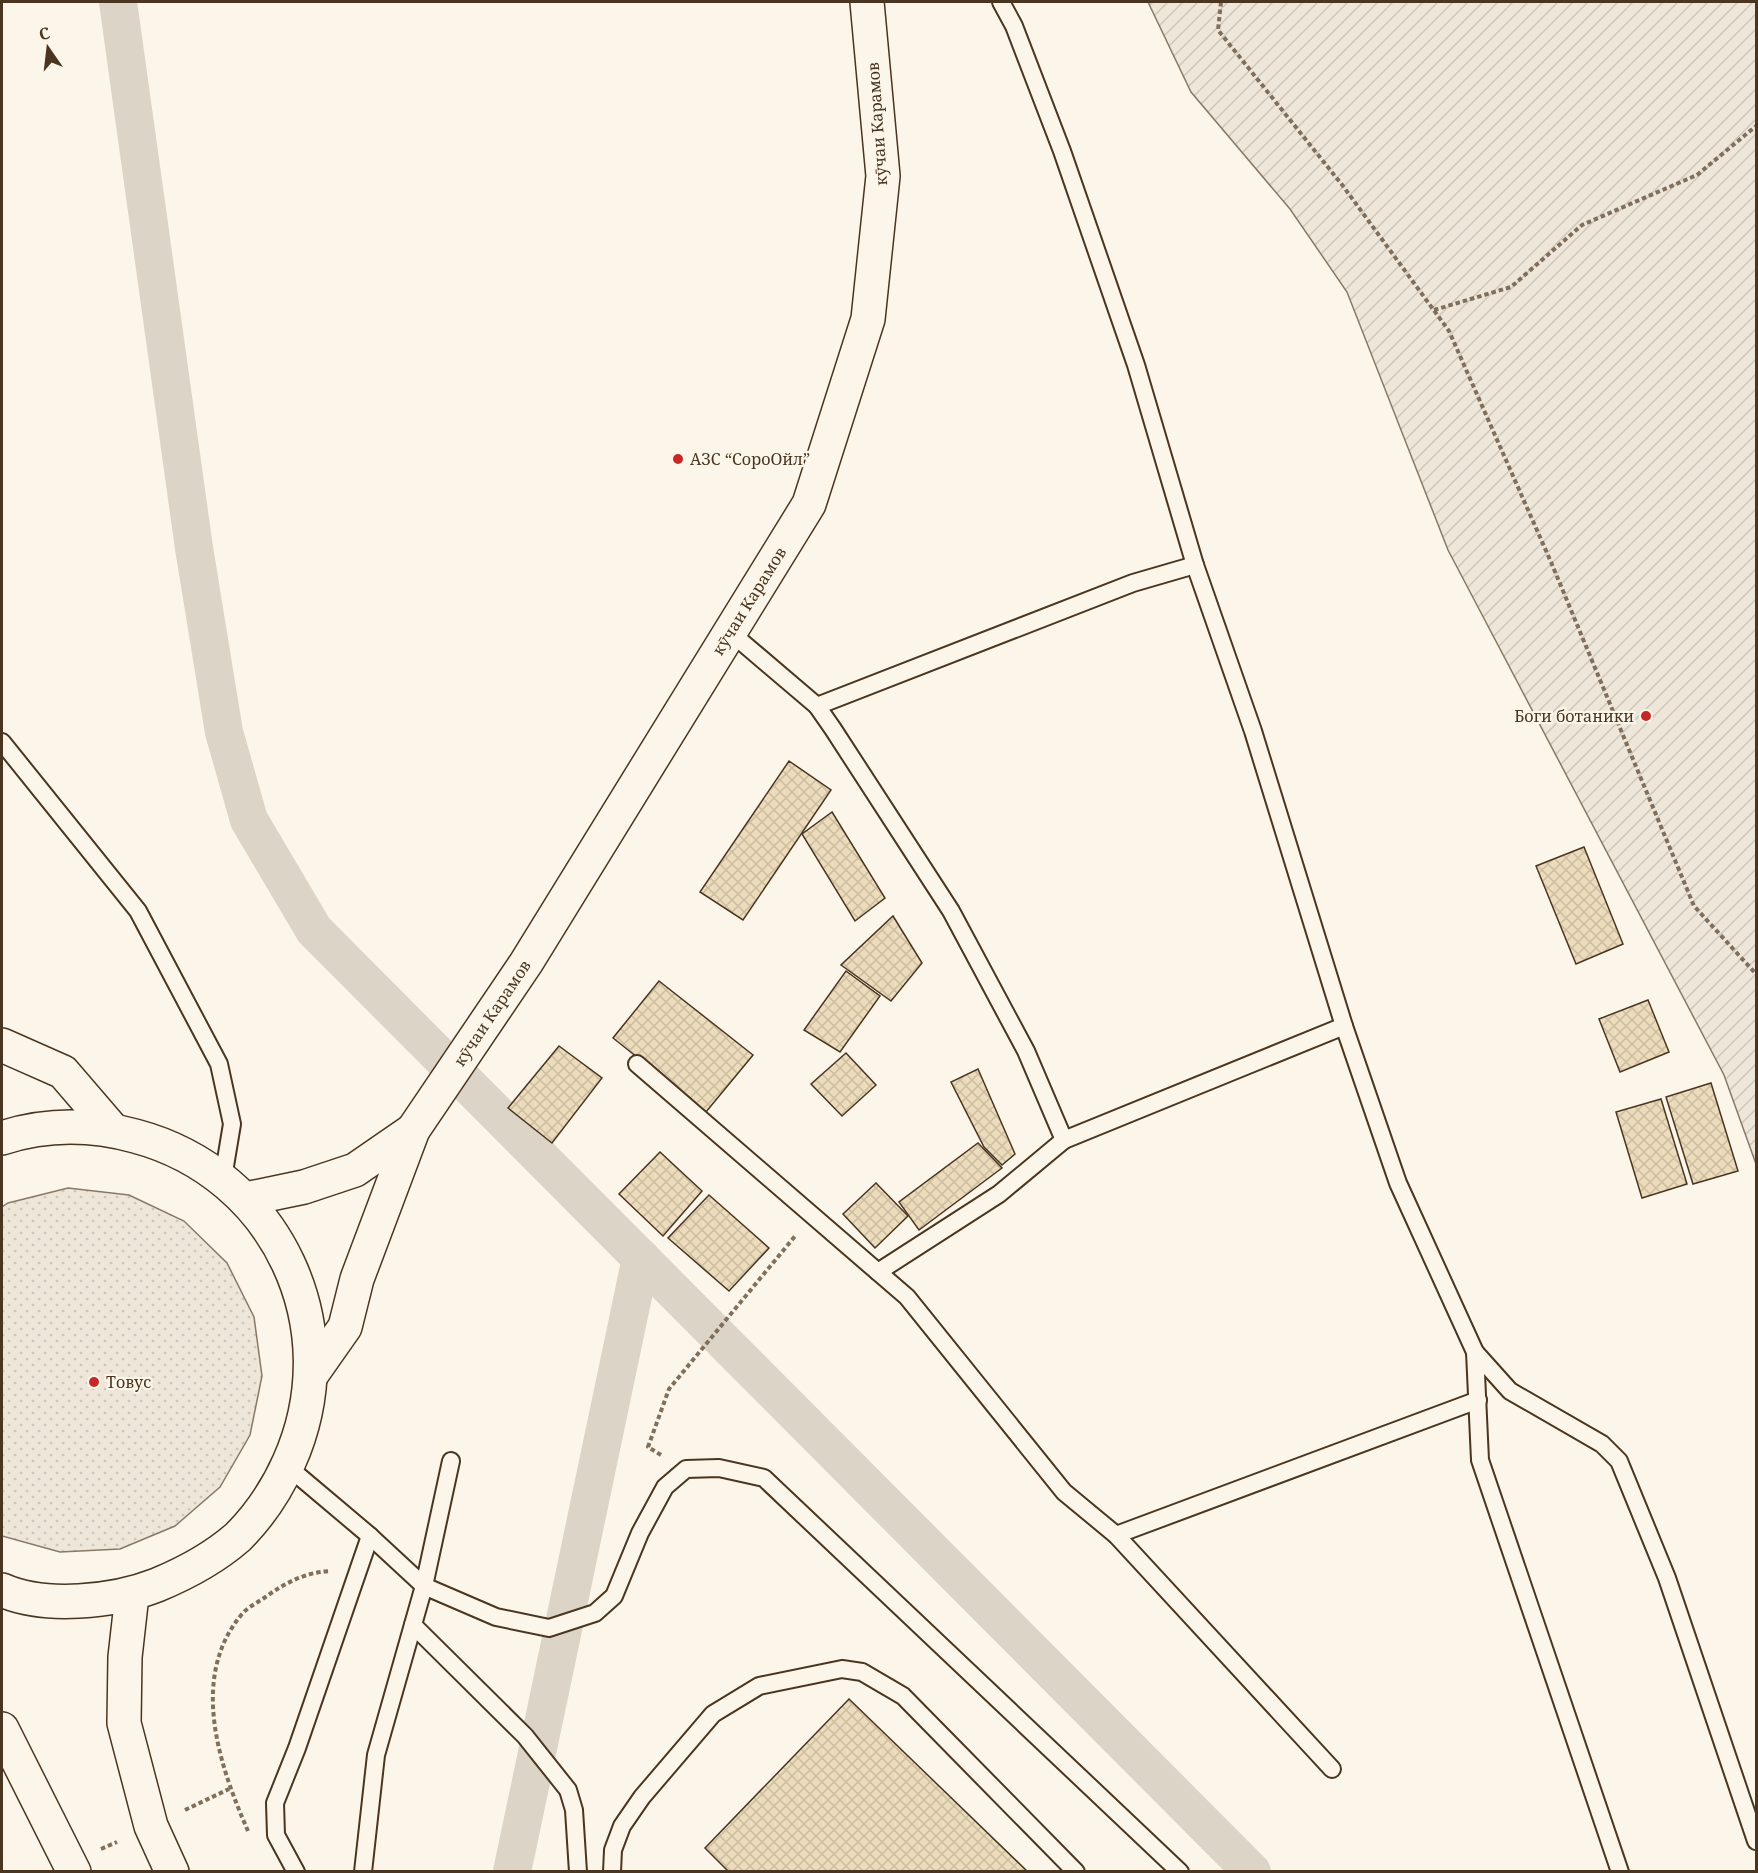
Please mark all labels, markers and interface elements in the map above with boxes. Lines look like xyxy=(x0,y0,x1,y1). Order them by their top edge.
north arrow xyxy=(18,18,78,78)
text: С xyxy=(37,21,52,45)
street label: кӯчаи Карамов xyxy=(862,61,892,186)
place label: АЗС “СороОйл” xyxy=(690,448,810,470)
marker: АЗС “СороОйл” xyxy=(671,452,685,466)
street label: кӯчаи Карамов xyxy=(707,543,791,659)
place label: Боги ботаники xyxy=(1514,705,1634,727)
marker: Боги ботаники xyxy=(1639,709,1653,723)
street label: кӯчаи Карамов xyxy=(448,955,536,1070)
place label: Товус xyxy=(106,1371,151,1393)
marker: Товус xyxy=(87,1375,101,1389)

